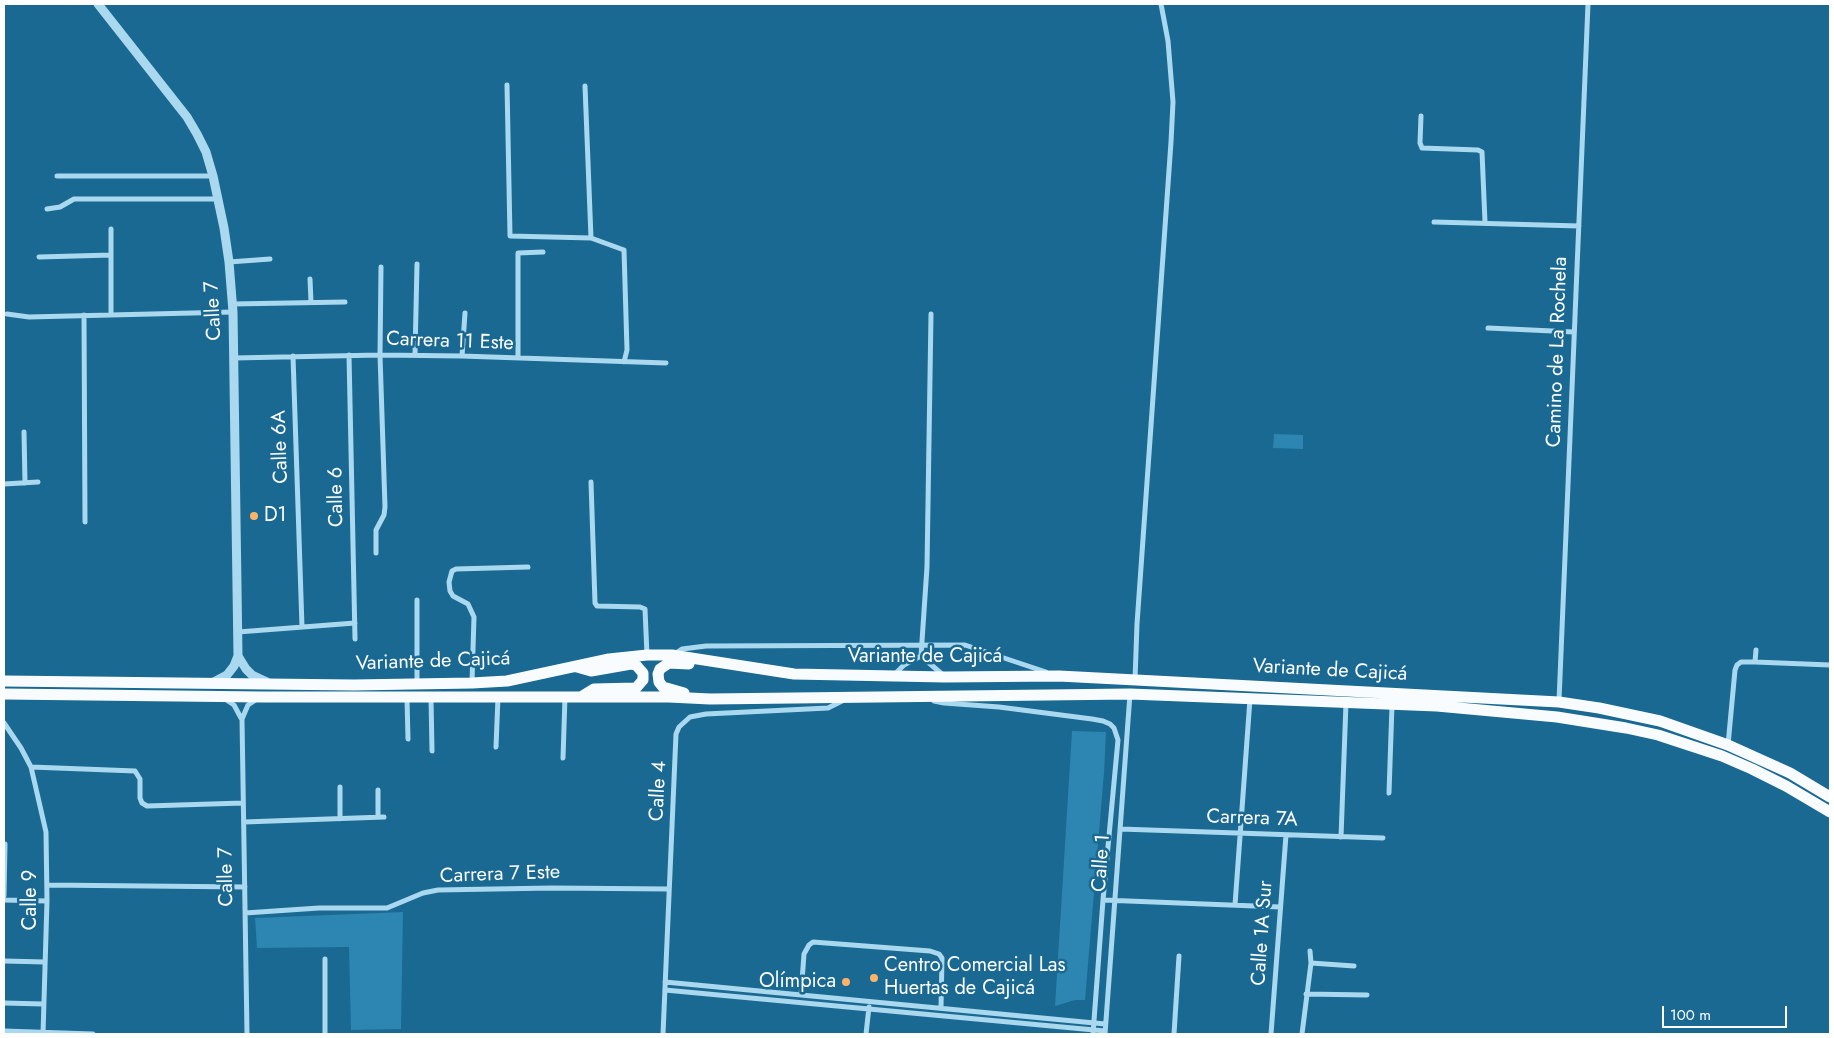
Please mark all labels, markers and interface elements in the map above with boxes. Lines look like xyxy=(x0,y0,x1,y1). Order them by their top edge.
street label: Camino de La Rochela xyxy=(1543,256,1573,448)
street label: Calle 7 xyxy=(200,281,228,341)
street label: Carrera 11 Este xyxy=(386,328,514,356)
street label: Calle 6A xyxy=(268,410,294,484)
street label: Calle 6 xyxy=(324,467,350,527)
place label: D1 xyxy=(264,504,287,528)
marker: D1 xyxy=(248,510,260,522)
street label: Variante de Cajicá xyxy=(848,645,1002,669)
street label: Variante de Cajicá xyxy=(355,647,511,677)
street label: Variante de Cajicá xyxy=(1252,655,1408,687)
street label: Calle 4 xyxy=(645,760,673,822)
street label: Carrera 7A xyxy=(1206,805,1298,833)
street label: Calle 1 xyxy=(1088,833,1116,893)
street label: Calle 7 xyxy=(214,847,240,907)
street label: Carrera 7 Este xyxy=(440,861,560,889)
street label: Calle 9 xyxy=(19,870,43,930)
street label: Calle 1A Sur xyxy=(1247,880,1279,986)
place label: Centro Comercial Las Huertas de Cajicá xyxy=(884,954,1066,1001)
place label: Olímpica xyxy=(759,970,836,994)
marker: Centro Comercial Las Huertas de Cajicá xyxy=(868,972,880,984)
marker: Olímpica xyxy=(840,976,852,988)
scale bar xyxy=(1664,996,1789,1028)
text: 100 m xyxy=(1670,1004,1711,1026)

